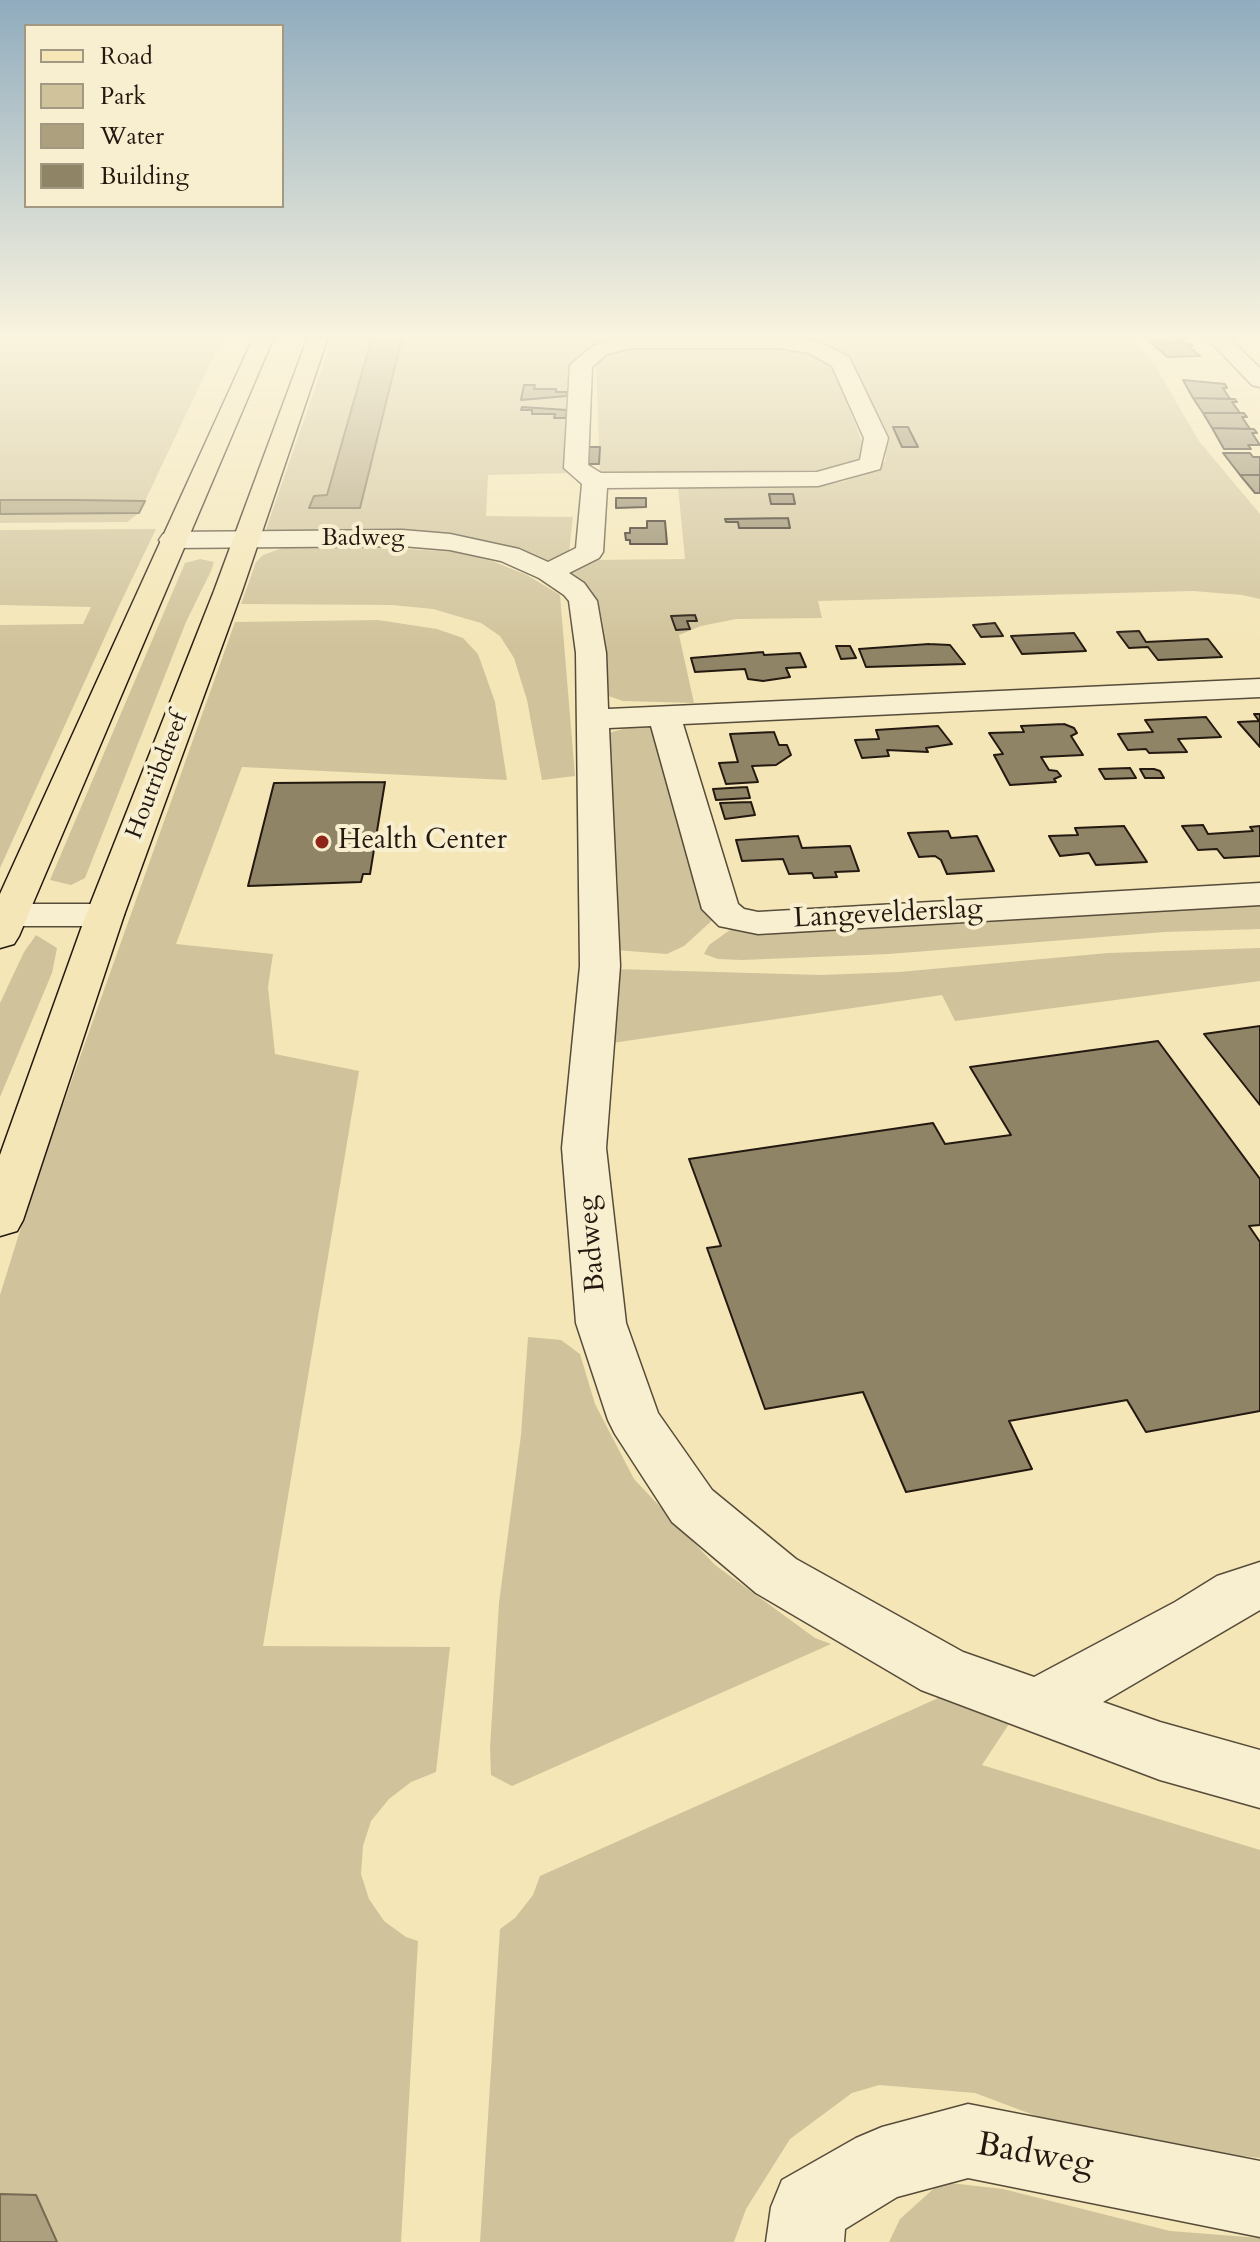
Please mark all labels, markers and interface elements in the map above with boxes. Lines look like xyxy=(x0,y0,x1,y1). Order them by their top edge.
legend xyxy=(24,24,284,208)
text: Road xyxy=(100,40,153,73)
text: Park xyxy=(100,80,146,113)
text: Water xyxy=(100,120,164,153)
text: Building xyxy=(100,160,189,193)
street label: Badweg xyxy=(321,525,405,553)
street label: Houtribdreef xyxy=(121,709,195,843)
place label: Health Center xyxy=(338,825,507,859)
marker: Health Center xyxy=(313,833,331,851)
street label: Langevelderslag xyxy=(793,893,983,937)
street label: Badweg xyxy=(572,1194,614,1294)
street label: Badweg xyxy=(974,2126,1096,2186)

